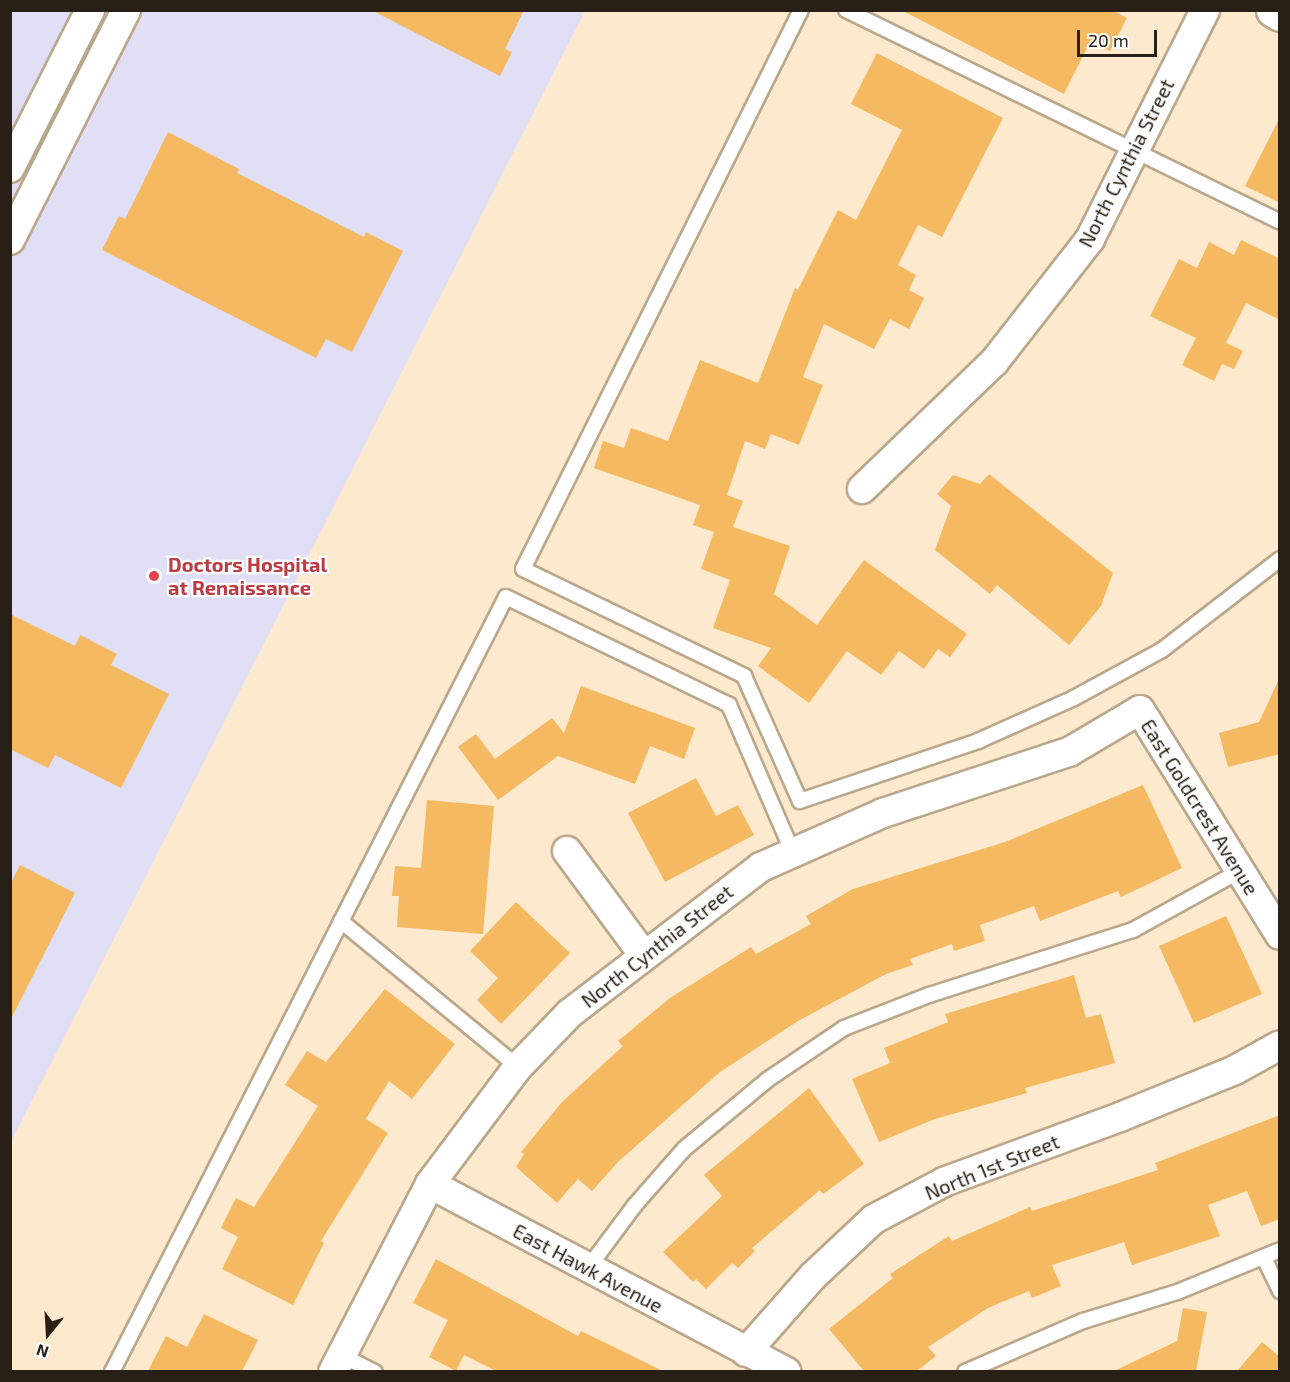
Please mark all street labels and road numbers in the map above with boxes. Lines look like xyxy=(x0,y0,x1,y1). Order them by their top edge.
street label: North Cynthia Street xyxy=(1073,75,1179,251)
street label: East Goldcrest Avenue xyxy=(1136,714,1264,900)
street label: North Cynthia Street xyxy=(576,879,738,1013)
street label: North 1st Street xyxy=(921,1129,1063,1205)
street label: East Hawk Avenue xyxy=(509,1218,667,1318)

